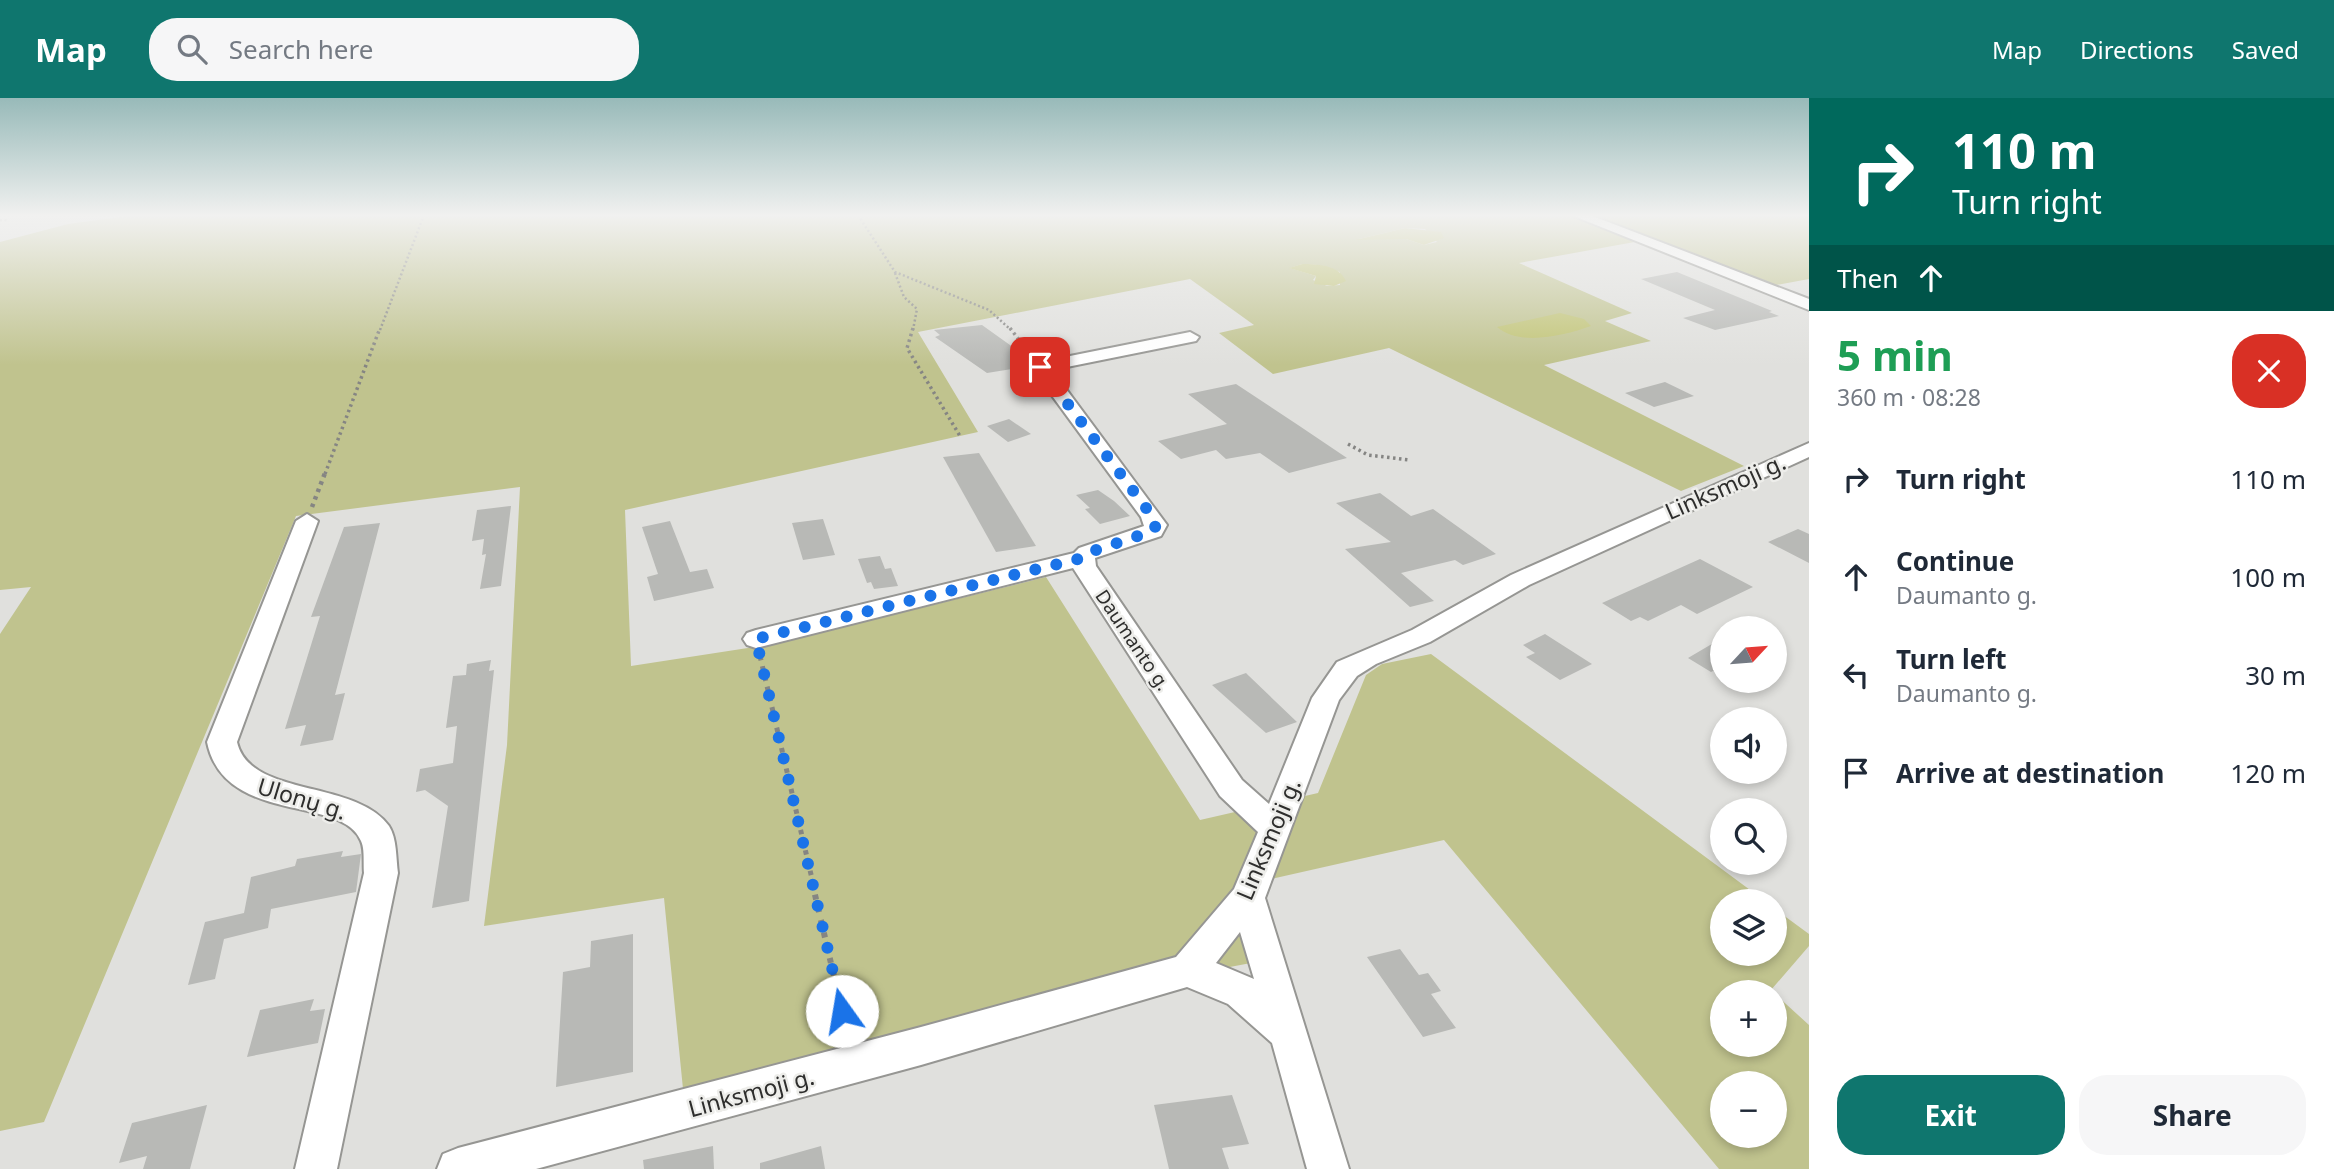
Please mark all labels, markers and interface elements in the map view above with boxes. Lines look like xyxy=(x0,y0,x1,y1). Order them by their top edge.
search box xyxy=(149,18,639,81)
text: Map xyxy=(35,27,107,72)
icon: search xyxy=(173,30,211,68)
text: Search here xyxy=(229,31,373,67)
text: Map xyxy=(1992,33,2042,66)
text: Directions xyxy=(2080,33,2194,66)
text: Saved xyxy=(2232,33,2299,66)
text: 110 m xyxy=(1952,117,2097,183)
icon: right xyxy=(1837,126,1928,217)
text: Turn right xyxy=(1952,180,2102,223)
icon: ahead xyxy=(1912,259,1950,297)
text: Then xyxy=(1837,260,1898,296)
text: 5 min xyxy=(1837,326,1953,383)
button: close xyxy=(2232,334,2306,408)
pin xyxy=(1010,337,1070,397)
icon: arrive xyxy=(1021,348,1059,386)
text: 360 m · 08:28 xyxy=(1837,381,1981,413)
street label: Linksmoji g. xyxy=(1660,445,1790,527)
icon: right xyxy=(1837,460,1875,498)
text: Turn right xyxy=(1896,461,2026,497)
text: 110 m xyxy=(2230,461,2306,497)
text: Continue xyxy=(1896,543,2014,579)
icon: ahead xyxy=(1837,558,1875,596)
text: 100 m xyxy=(2230,559,2306,595)
text: Daumanto g. xyxy=(1896,579,2037,611)
street label: Daumanto g. xyxy=(1090,584,1176,696)
north arrow xyxy=(1710,616,1787,693)
map controls xyxy=(1710,616,1787,1148)
text: Turn left xyxy=(1896,641,2007,677)
icon: left xyxy=(1837,656,1875,694)
text: 30 m xyxy=(2245,657,2306,693)
text: Daumanto g. xyxy=(1896,677,2037,709)
button: sound xyxy=(1710,707,1787,784)
icon: arrive xyxy=(1837,754,1875,792)
text: Arrive at destination xyxy=(1896,755,2165,791)
text: 120 m xyxy=(2230,755,2306,791)
street label: Ulonų g. xyxy=(254,769,350,827)
street label: Linksmoji g. xyxy=(1228,773,1308,905)
button: search xyxy=(1710,798,1787,875)
button: layers xyxy=(1710,889,1787,966)
position arrow xyxy=(805,974,879,1048)
button: + xyxy=(1710,980,1787,1057)
street label: Linksmoji g. xyxy=(685,1060,817,1124)
button: − xyxy=(1710,1071,1787,1148)
button: Exit xyxy=(1837,1075,2065,1155)
button: Share xyxy=(2079,1075,2306,1155)

